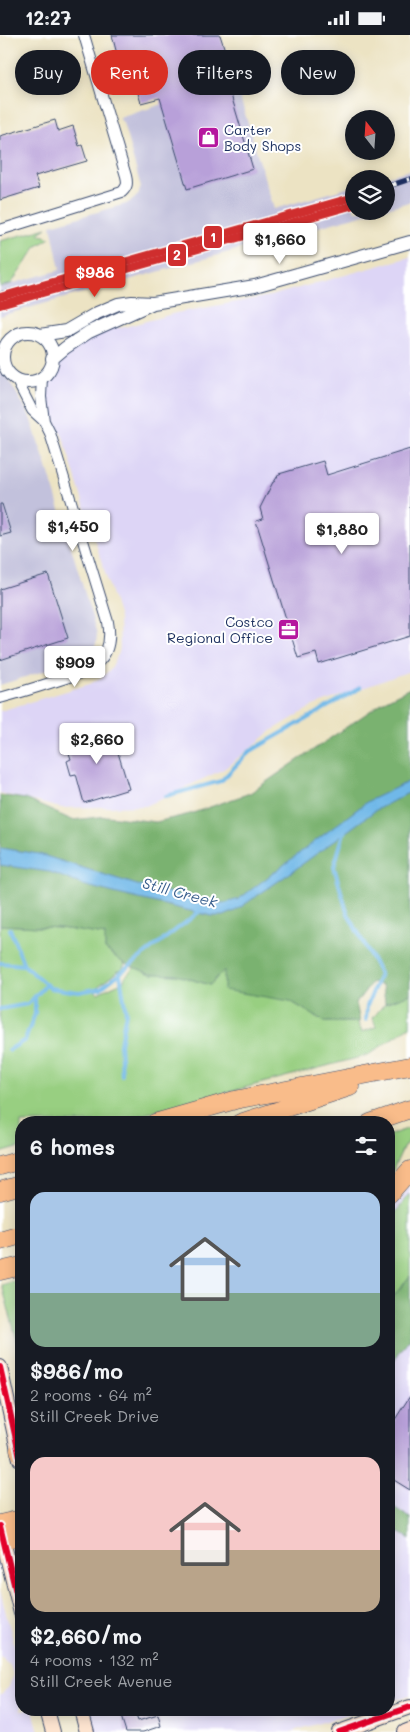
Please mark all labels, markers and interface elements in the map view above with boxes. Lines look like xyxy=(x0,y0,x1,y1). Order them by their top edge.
text: 12:27 xyxy=(25,5,71,30)
chip: Buy xyxy=(15,50,81,95)
chip: Rent xyxy=(91,50,168,95)
chip: Filters xyxy=(178,50,271,95)
chip: New xyxy=(281,50,355,95)
north arrow xyxy=(345,110,395,160)
map controls xyxy=(345,110,395,220)
place label: Carter Body Shops xyxy=(224,120,301,155)
shop icon: Carter Body Shops xyxy=(196,125,220,149)
button: layers xyxy=(345,170,395,220)
pin: $1,660 xyxy=(239,223,321,265)
line badge: 1 xyxy=(203,225,223,249)
text: 1 xyxy=(210,227,216,246)
text: $1,660 xyxy=(254,228,306,249)
line badge: 2 xyxy=(167,243,187,267)
text: 2 xyxy=(173,245,181,264)
pin: $986 xyxy=(65,255,125,298)
text: $986 xyxy=(75,261,115,282)
pin: $1,450 xyxy=(32,509,114,552)
pin: $1,880 xyxy=(301,513,383,555)
text: $1,450 xyxy=(47,515,99,536)
text: $1,880 xyxy=(316,518,368,539)
place label: Costco Regional Office xyxy=(167,612,273,647)
office icon: Costco Regional Office xyxy=(277,617,301,641)
pin: $909 xyxy=(45,645,105,688)
text: $909 xyxy=(55,651,95,672)
pin: $2,660 xyxy=(56,723,138,765)
text: $2,660 xyxy=(70,728,124,749)
water label: Still Creek xyxy=(140,872,221,912)
icon: filters xyxy=(352,1132,380,1160)
text: 6 homes xyxy=(30,1133,115,1160)
icon: home xyxy=(160,1224,250,1314)
text: $986/mo xyxy=(30,1357,123,1384)
text: 2 rooms · 64 m² xyxy=(30,1384,152,1405)
text: Still Creek Drive xyxy=(30,1405,159,1426)
icon: home xyxy=(160,1489,250,1579)
text: $2,660/mo xyxy=(30,1622,142,1649)
text: 4 rooms · 132 m² xyxy=(30,1649,159,1670)
text: Still Creek Avenue xyxy=(30,1670,172,1691)

